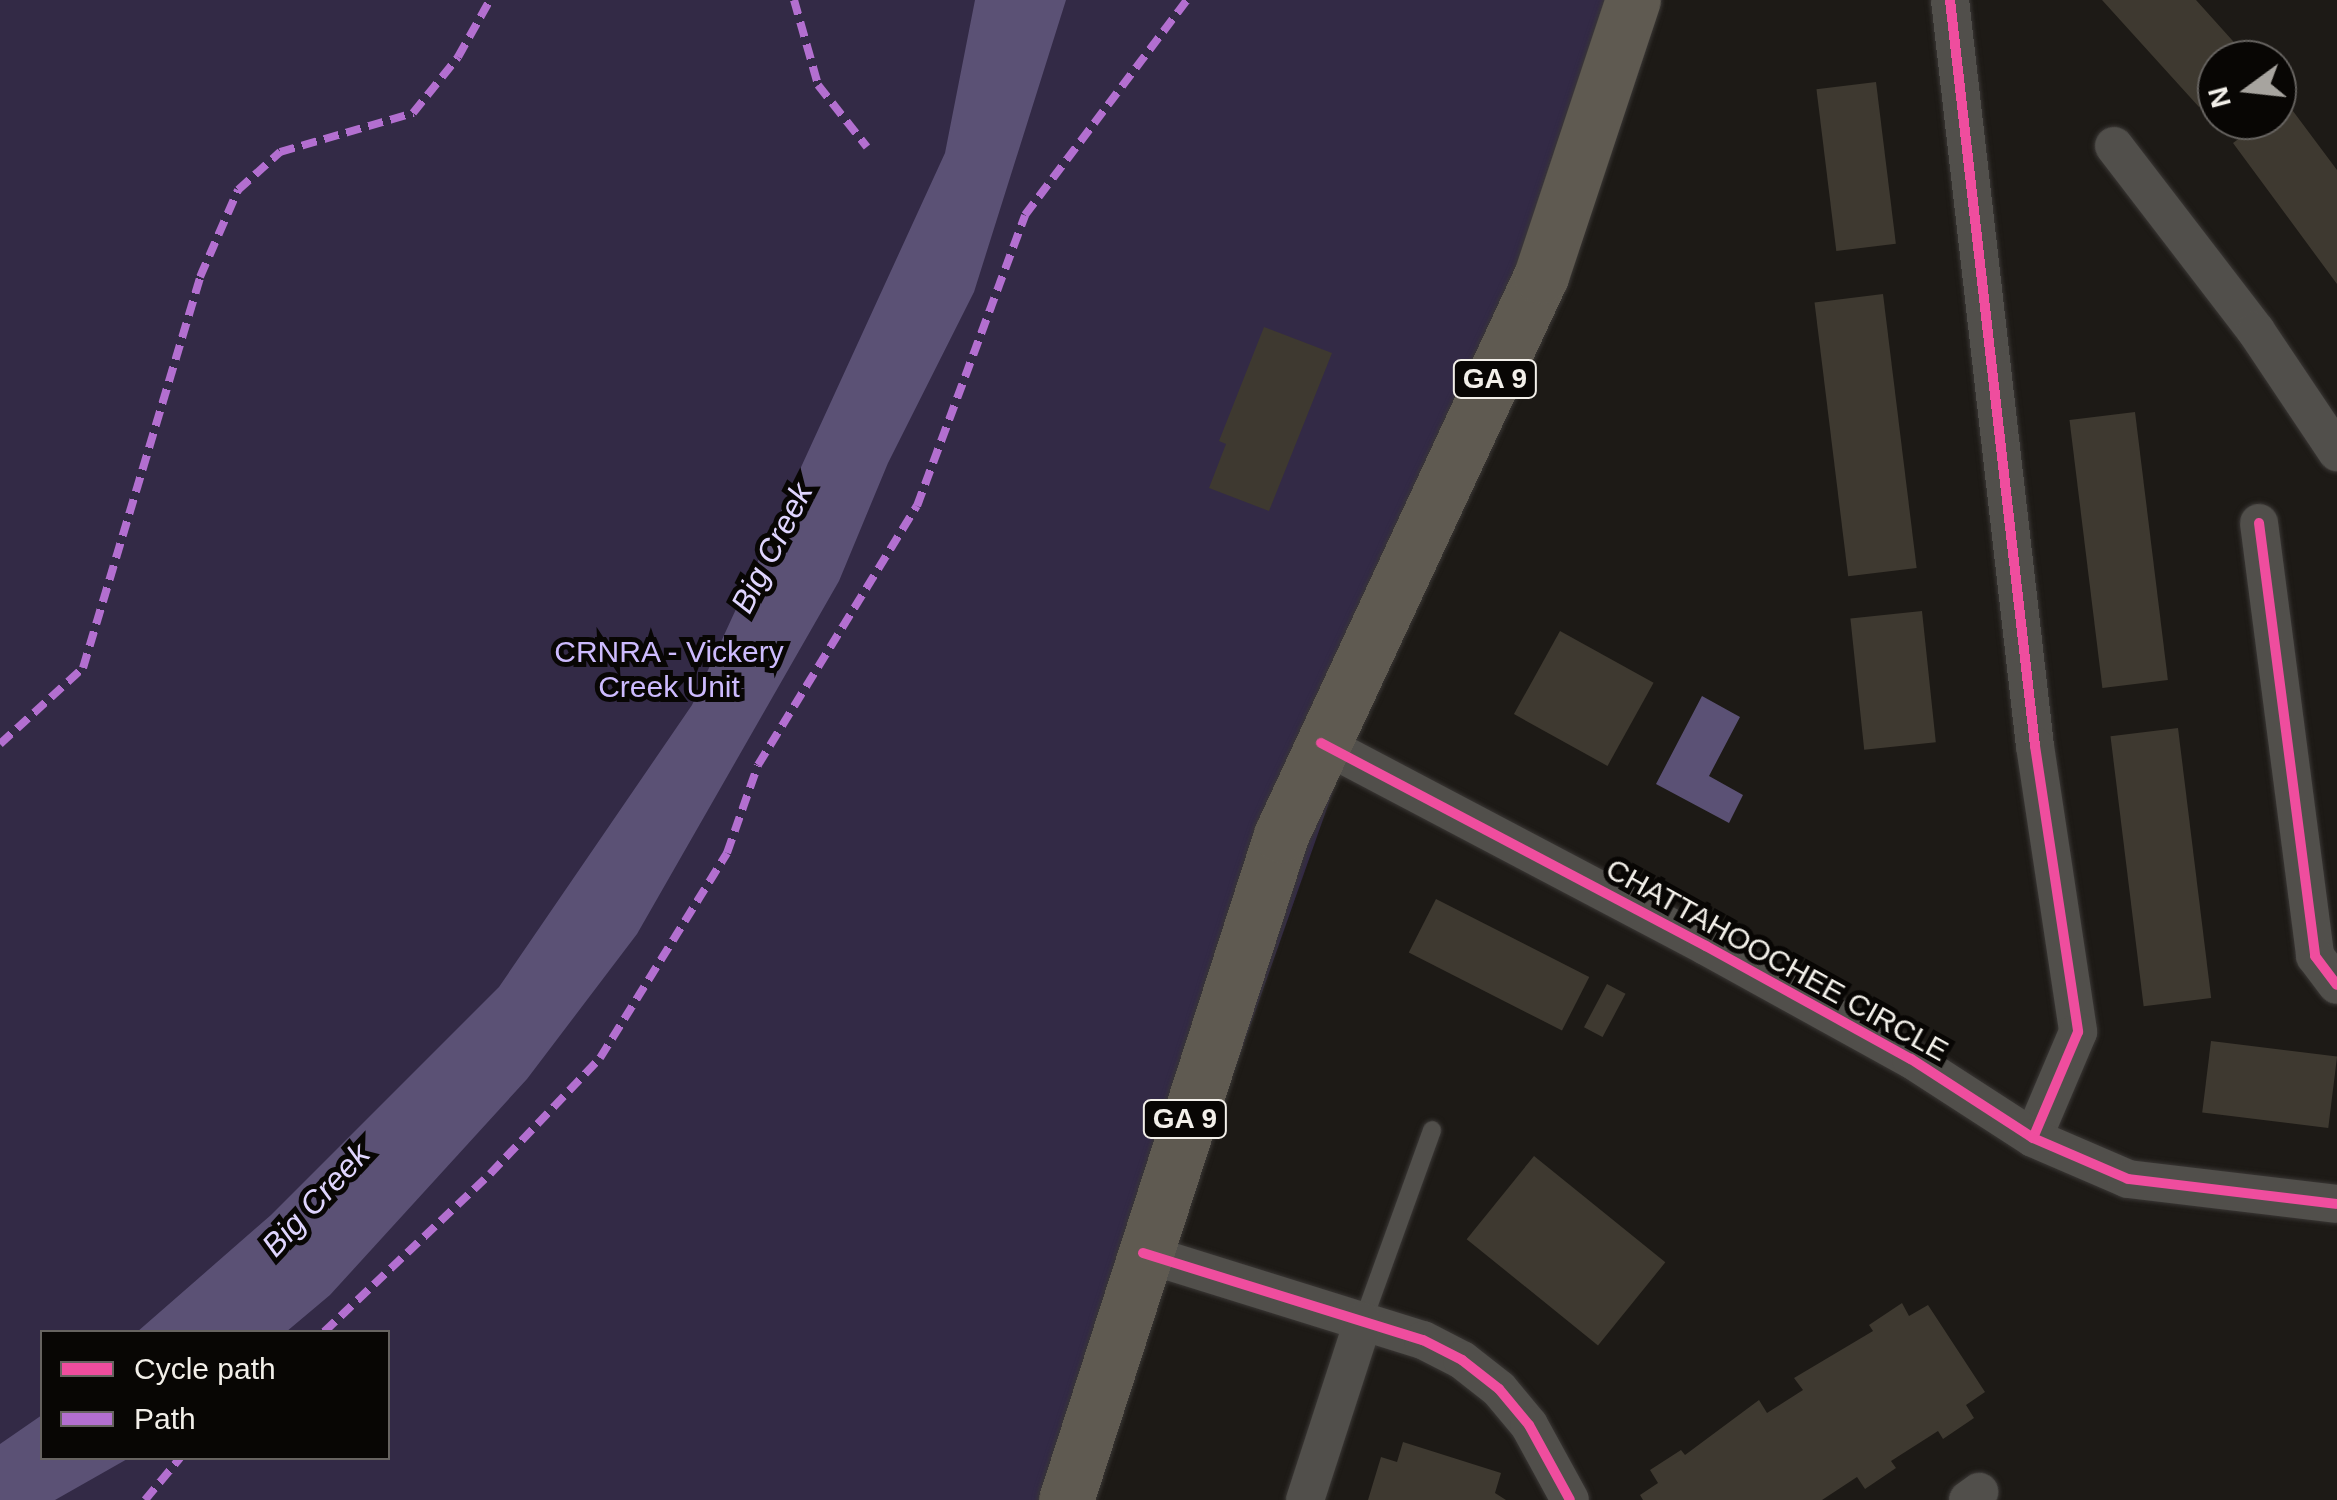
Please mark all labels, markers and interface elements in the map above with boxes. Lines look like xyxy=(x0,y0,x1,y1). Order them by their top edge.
north arrow xyxy=(2197,40,2297,140)
text: N xyxy=(2202,84,2237,111)
road number: GA 9 xyxy=(1450,356,1540,402)
water label: Big Creek xyxy=(723,477,821,619)
park label: CRNRA - Vickery Creek Unit xyxy=(553,634,785,704)
street label: CHATTAHOOCHEE CIRCLE xyxy=(1600,851,1954,1069)
road number: GA 9 xyxy=(1140,1096,1230,1142)
water label: Big Creek xyxy=(254,1136,378,1264)
legend xyxy=(40,1330,390,1460)
text: Cycle path xyxy=(134,1352,276,1385)
text: Path xyxy=(134,1402,196,1435)

